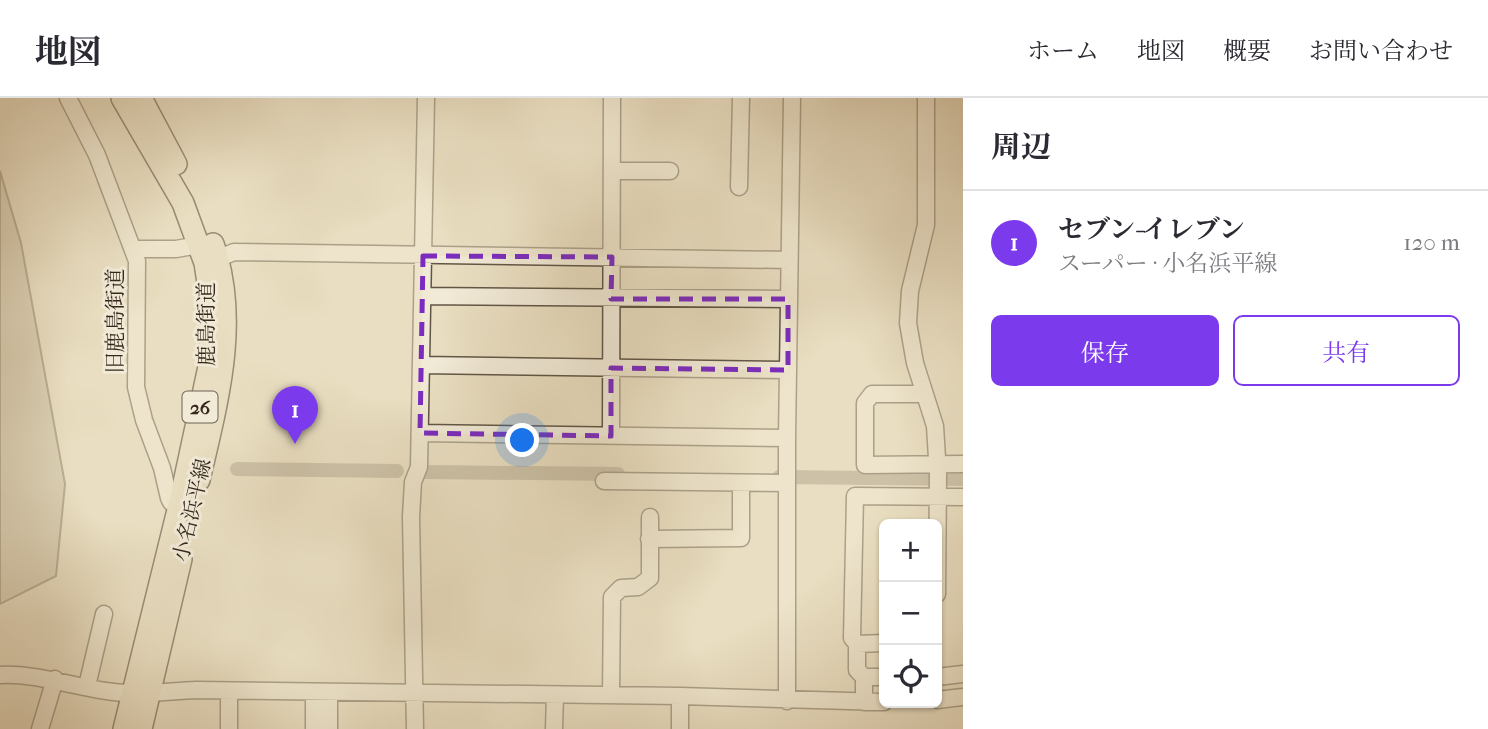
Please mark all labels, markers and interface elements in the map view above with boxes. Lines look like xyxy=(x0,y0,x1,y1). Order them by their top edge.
text: 地図 xyxy=(35,33,101,72)
text: ホーム xyxy=(1027,37,1099,65)
text: 地図 xyxy=(1137,37,1185,65)
text: 概要 xyxy=(1223,37,1271,65)
text: お問い合わせ xyxy=(1309,37,1453,65)
text: 周辺 xyxy=(991,130,1051,165)
text: セブン-イレブン xyxy=(1058,214,1245,245)
text: 1 xyxy=(1010,229,1018,256)
text: 120 m xyxy=(1403,229,1460,256)
text: スーパー · 小名浜平線 xyxy=(1058,250,1277,277)
street label: 旧鹿島街道 xyxy=(103,269,127,374)
street label: 鹿島街道 xyxy=(194,282,218,366)
button: 保存 xyxy=(991,315,1219,386)
button: 共有 xyxy=(1233,315,1460,386)
pin: 1 xyxy=(272,386,318,444)
road number: 26 xyxy=(182,392,218,422)
your location xyxy=(505,423,539,457)
street label: 小名浜平線 xyxy=(168,456,216,564)
map controls xyxy=(879,519,942,708)
button: + xyxy=(879,519,942,582)
button: − xyxy=(879,582,942,645)
button: locate xyxy=(879,645,942,708)

